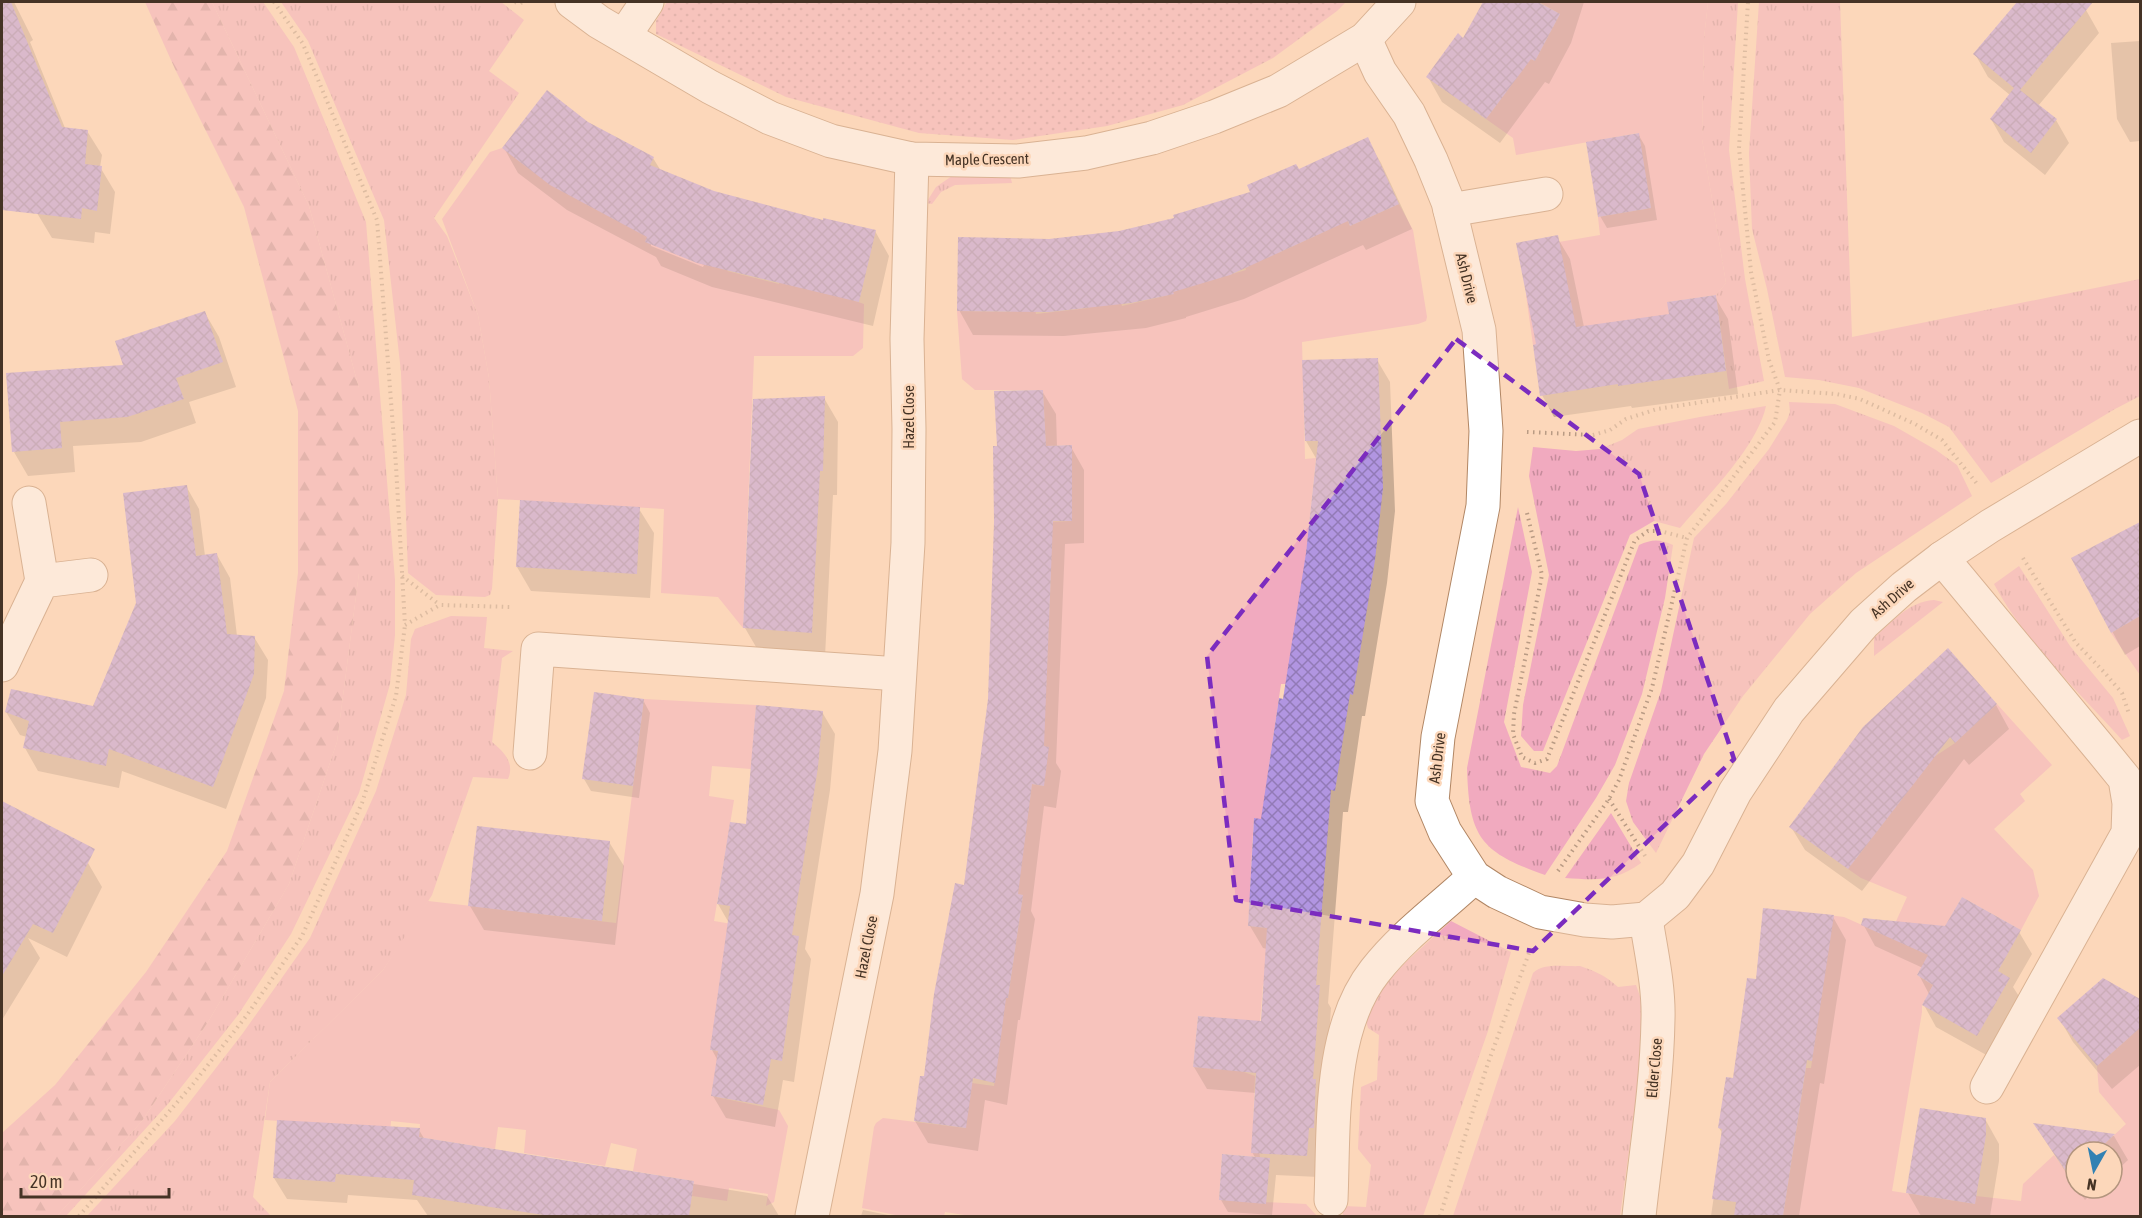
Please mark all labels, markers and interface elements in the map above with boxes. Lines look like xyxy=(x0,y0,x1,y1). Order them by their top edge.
street label: Maple Crescent xyxy=(945,150,1029,168)
street label: Ash Drive xyxy=(1453,251,1481,305)
street label: Hazel Close xyxy=(900,385,917,449)
street label: Ash Drive xyxy=(1867,575,1917,621)
street label: Ash Drive xyxy=(1425,731,1449,784)
street label: Hazel Close xyxy=(852,914,880,980)
street label: Elder Close xyxy=(1643,1037,1665,1099)
north arrow xyxy=(2064,1140,2124,1200)
scale bar xyxy=(21,1161,170,1199)
text: 20 m xyxy=(30,1171,62,1192)
text: N xyxy=(2086,1175,2098,1194)

